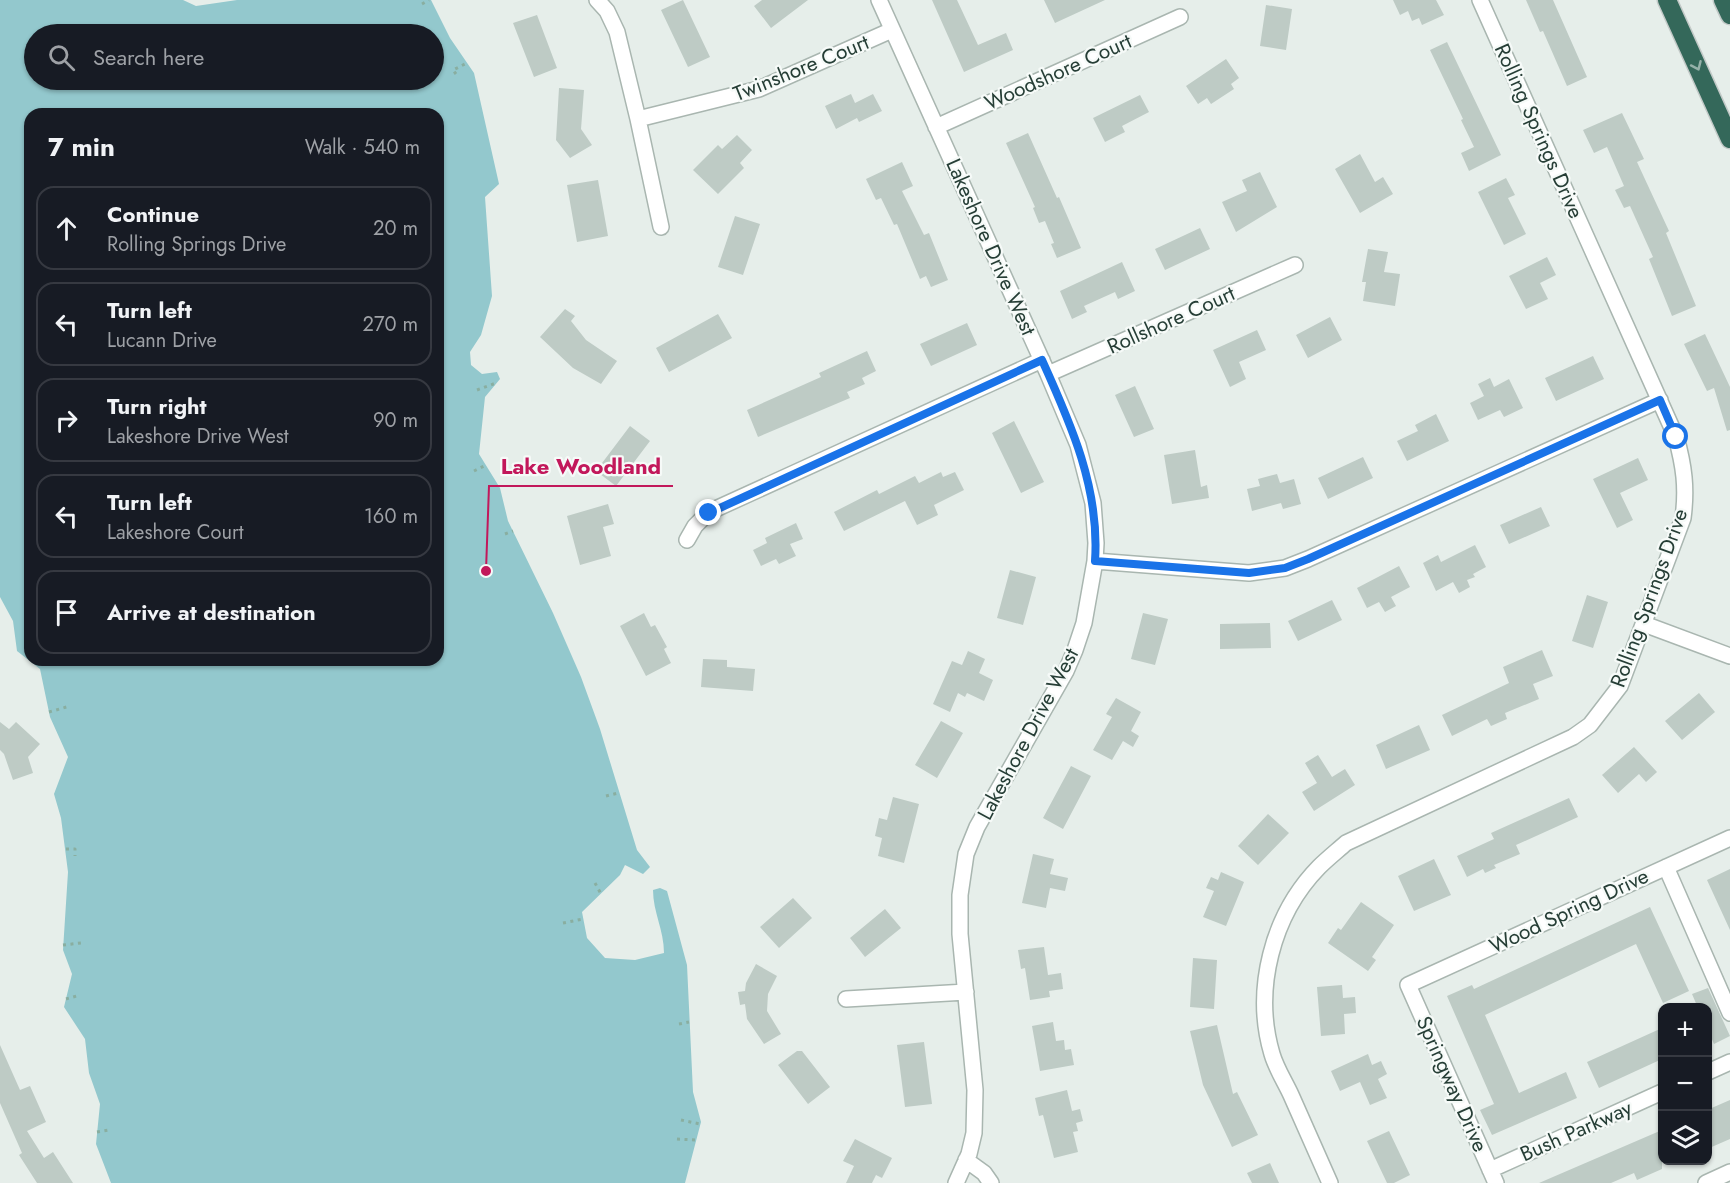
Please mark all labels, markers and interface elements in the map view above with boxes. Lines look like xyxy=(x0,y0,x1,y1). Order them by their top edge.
search box xyxy=(24,24,444,90)
street label: Woodshore Court xyxy=(980,26,1136,118)
street label: Twinshore Court xyxy=(729,27,873,109)
street label: Rolling Springs Drive xyxy=(1487,39,1591,223)
icon: search xyxy=(45,41,78,74)
text: Search here xyxy=(93,41,204,73)
one-way arrow xyxy=(1690,60,1702,71)
text: 7 min xyxy=(48,128,115,166)
text: Walk · 540 m xyxy=(305,133,420,162)
street label: Lakeshore Drive West xyxy=(939,154,1043,340)
text: Continue xyxy=(107,198,199,230)
icon: ahead xyxy=(50,212,83,245)
text: 20 m xyxy=(373,214,418,243)
text: Rolling Springs Drive xyxy=(107,230,286,259)
street label: Rollshore Court xyxy=(1102,278,1240,362)
text: Turn left xyxy=(107,294,192,326)
icon: left xyxy=(50,308,83,341)
text: 270 m xyxy=(363,310,418,339)
text: Lucann Drive xyxy=(107,326,217,355)
text: Turn right xyxy=(107,390,207,422)
icon: right xyxy=(50,404,83,437)
text: 90 m xyxy=(373,406,418,435)
text: Lakeshore Drive West xyxy=(107,422,289,451)
route start xyxy=(1662,423,1688,449)
callout: Lake Woodland xyxy=(489,446,673,486)
text: Lake Woodland xyxy=(501,450,661,482)
text: Turn left xyxy=(107,486,192,518)
route end xyxy=(695,499,721,525)
icon: left xyxy=(50,500,83,533)
text: 160 m xyxy=(364,502,418,531)
street label: Rolling Springs Drive xyxy=(1603,504,1695,692)
text: Lakeshore Court xyxy=(107,518,244,547)
icon: arrive xyxy=(50,596,83,629)
text: Arrive at destination xyxy=(107,596,316,628)
street label: Lakeshore Drive West xyxy=(970,643,1086,825)
street label: Wood Spring Drive xyxy=(1485,861,1654,961)
map controls xyxy=(1658,1003,1712,1165)
button: + xyxy=(1658,1003,1712,1057)
street label: Springway Drive xyxy=(1409,1011,1495,1157)
button: − xyxy=(1658,1057,1712,1111)
street label: Bush Parkway xyxy=(1515,1093,1638,1169)
button: layers xyxy=(1658,1111,1712,1165)

